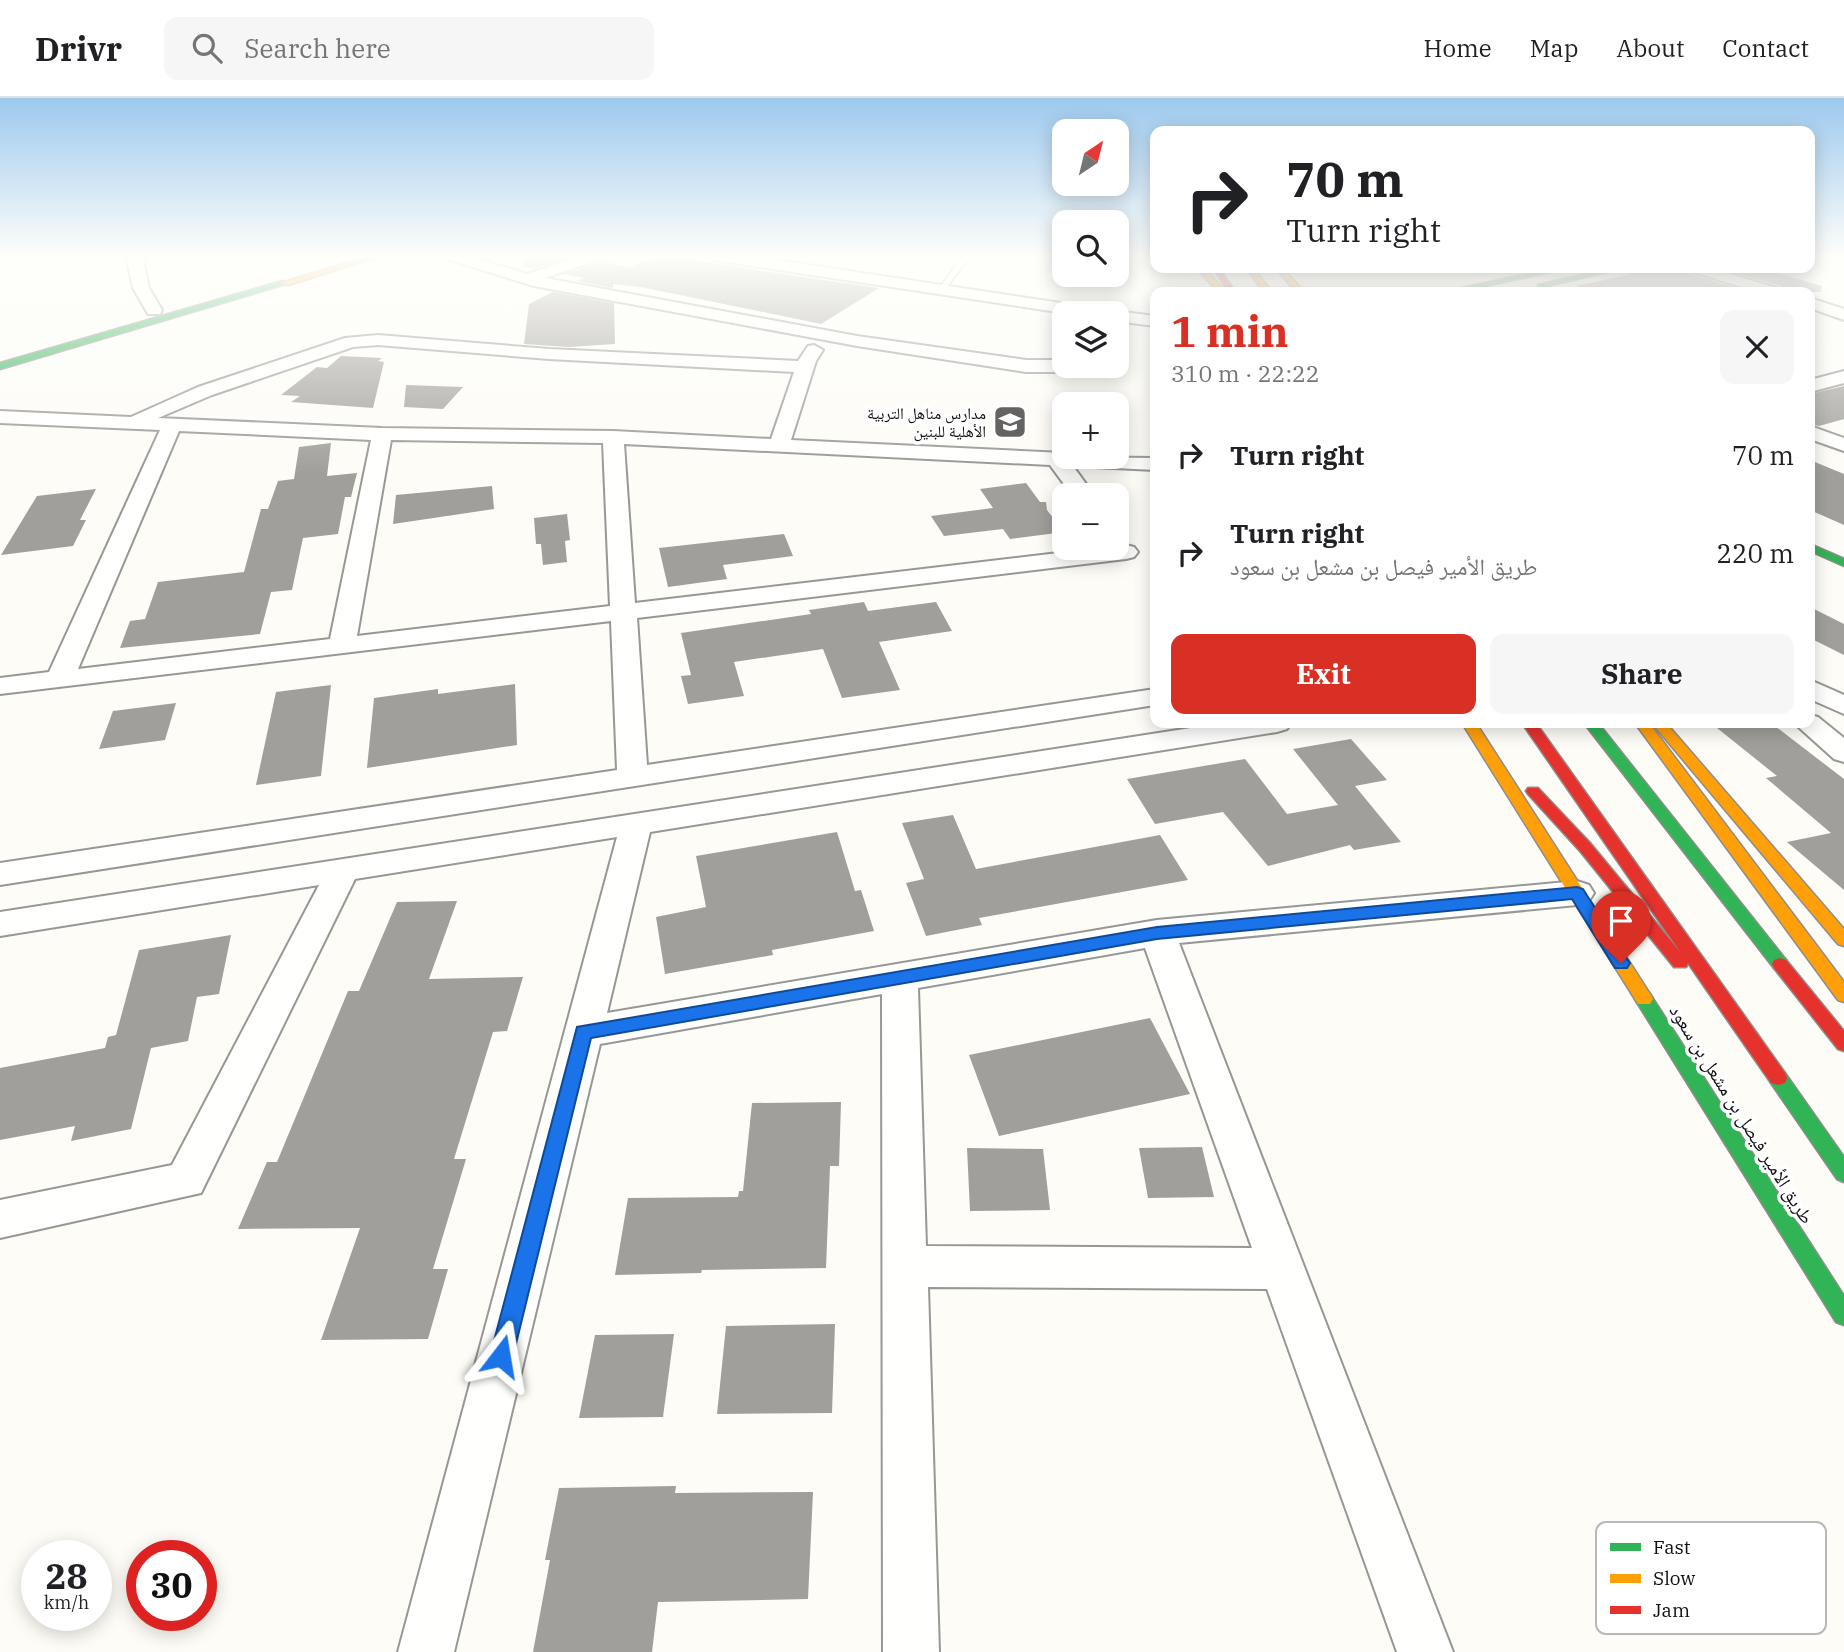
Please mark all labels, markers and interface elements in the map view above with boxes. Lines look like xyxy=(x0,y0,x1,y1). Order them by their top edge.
search box xyxy=(164,17,654,80)
text: Drivr xyxy=(35,27,122,70)
icon: search xyxy=(188,29,226,67)
text: Search here xyxy=(244,31,391,65)
text: Home xyxy=(1424,32,1492,64)
text: Map xyxy=(1530,32,1578,64)
text: About xyxy=(1616,32,1684,64)
text: Contact xyxy=(1722,32,1809,64)
north arrow xyxy=(1052,119,1129,196)
map controls xyxy=(1052,119,1129,560)
text: 70 m xyxy=(1286,147,1404,210)
icon: right xyxy=(1171,154,1262,245)
text: Turn right xyxy=(1286,209,1441,251)
button: search xyxy=(1052,210,1129,287)
button: layers xyxy=(1052,301,1129,378)
text: 1 min xyxy=(1171,304,1289,359)
button: close xyxy=(1720,310,1794,384)
text: 310 m · 22:22 xyxy=(1171,358,1320,388)
button: + xyxy=(1052,392,1129,469)
place label: مدارس مناهل التربية الأهلية للبنين xyxy=(867,403,986,442)
school or university icon: مدارس مناهل التربية الأهلية للبنين xyxy=(991,403,1029,441)
icon: right xyxy=(1171,436,1209,474)
text: Turn right xyxy=(1230,438,1364,472)
text: 70 m xyxy=(1732,438,1794,472)
button: − xyxy=(1052,483,1129,560)
text: Turn right xyxy=(1230,516,1364,550)
icon: right xyxy=(1171,534,1209,572)
text: 220 m xyxy=(1716,536,1794,570)
text: طريق الأمير فيصل بن مشعل بن سعود xyxy=(1230,551,1537,581)
button: Exit xyxy=(1171,634,1476,714)
button: Share xyxy=(1490,634,1794,714)
pin xyxy=(1591,891,1651,963)
icon: arrive xyxy=(1602,902,1640,940)
street label: طريق الأمير فيصل بن مشعل بن سعود xyxy=(1665,1000,1819,1228)
position arrow xyxy=(464,1319,538,1393)
legend xyxy=(1596,1522,1826,1634)
text: Fast xyxy=(1653,1535,1691,1559)
speed limit sign: 30 xyxy=(126,1540,217,1631)
text: 28 xyxy=(45,1553,88,1599)
text: Slow xyxy=(1653,1566,1695,1590)
text: km/h xyxy=(44,1591,89,1614)
text: Jam xyxy=(1653,1598,1690,1622)

